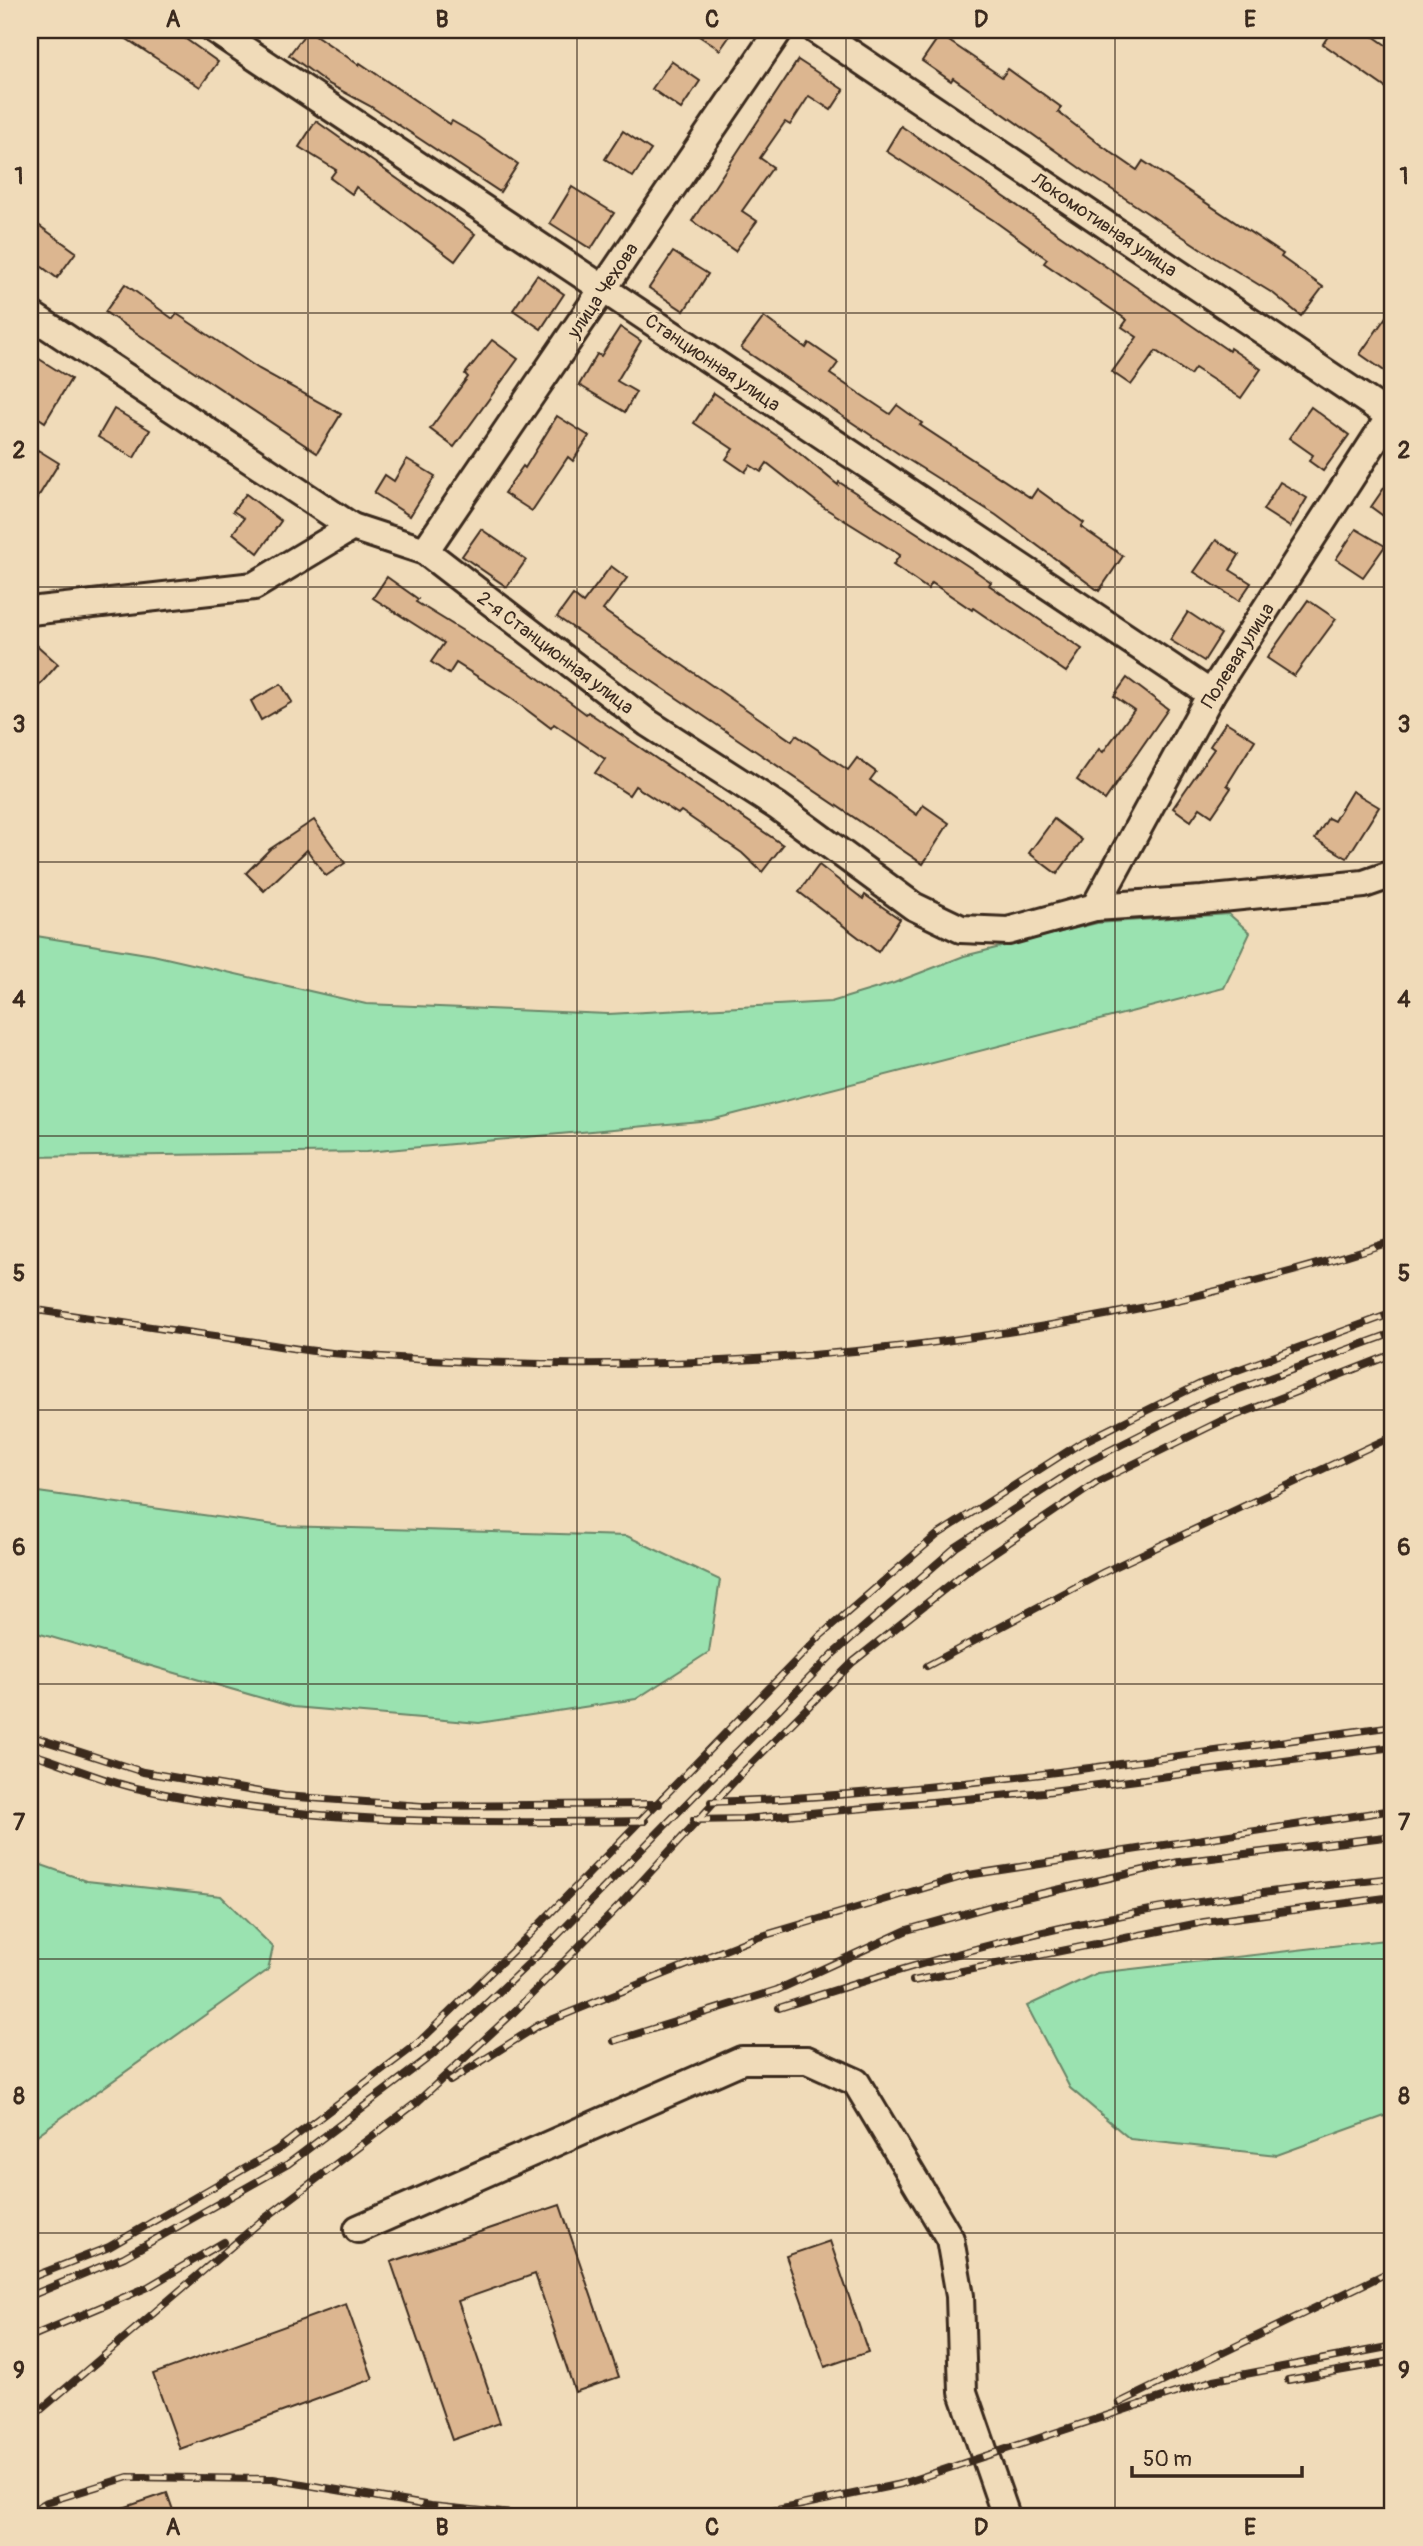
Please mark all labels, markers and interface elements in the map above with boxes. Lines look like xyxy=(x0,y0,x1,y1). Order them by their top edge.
text: A xyxy=(166,5,181,34)
text: B xyxy=(435,5,449,34)
text: C xyxy=(705,5,719,34)
text: D xyxy=(974,5,988,34)
text: E xyxy=(1244,5,1256,34)
text: 1 xyxy=(15,162,24,191)
text: 1 xyxy=(1400,162,1409,191)
street label: Локомотивная улица xyxy=(1026,167,1182,282)
street label: улица Чехова xyxy=(562,238,644,344)
street label: Станционная улица xyxy=(640,309,785,417)
text: 2 xyxy=(13,436,26,465)
text: 2 xyxy=(1398,436,1411,465)
street label: 2-я Станционная улица xyxy=(472,586,639,720)
street label: Полевая улица xyxy=(1196,598,1280,713)
text: 3 xyxy=(13,710,25,739)
text: 3 xyxy=(1398,710,1410,739)
text: 4 xyxy=(12,985,26,1014)
text: 4 xyxy=(1397,985,1411,1014)
text: 5 xyxy=(13,1259,25,1288)
text: 5 xyxy=(1398,1259,1410,1288)
text: 6 xyxy=(12,1533,26,1562)
text: 6 xyxy=(1397,1533,1411,1562)
text: 7 xyxy=(13,1808,26,1837)
text: 7 xyxy=(1398,1808,1411,1837)
text: 8 xyxy=(13,2082,25,2111)
text: 8 xyxy=(1398,2082,1410,2111)
text: 9 xyxy=(13,2356,25,2385)
text: 9 xyxy=(1398,2356,1410,2385)
scale bar xyxy=(1132,2434,1302,2478)
text: 50 m xyxy=(1143,2446,1192,2473)
text: A xyxy=(166,2513,181,2542)
text: B xyxy=(435,2513,449,2542)
text: C xyxy=(705,2513,719,2542)
text: D xyxy=(974,2513,988,2542)
text: E xyxy=(1244,2513,1256,2542)

